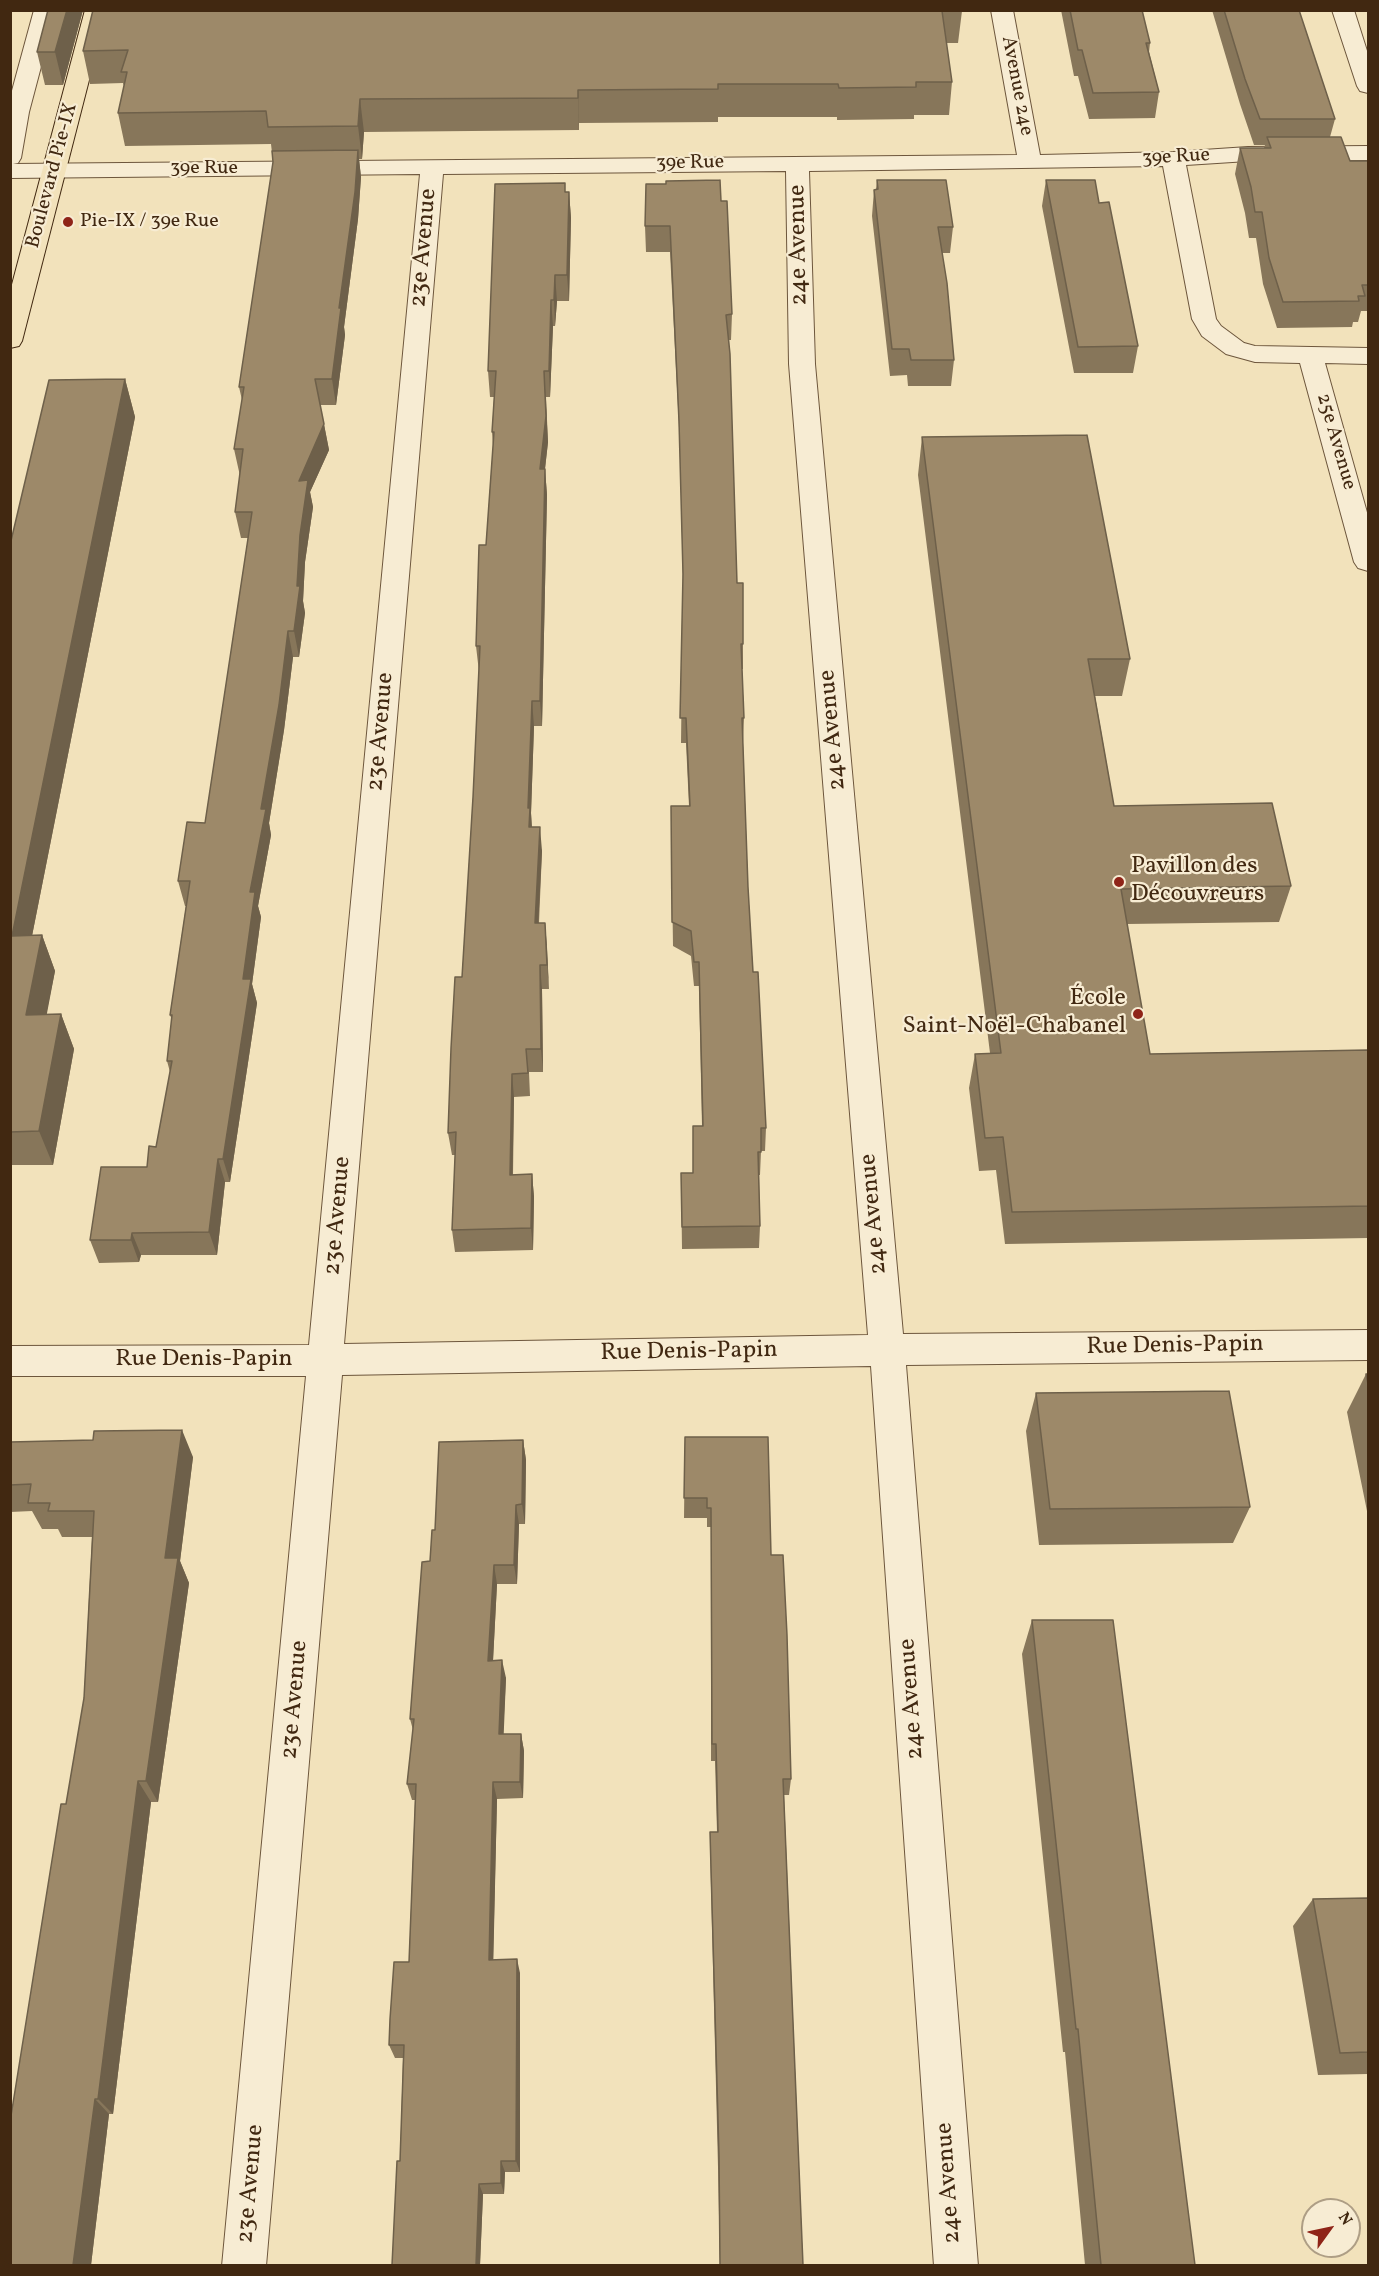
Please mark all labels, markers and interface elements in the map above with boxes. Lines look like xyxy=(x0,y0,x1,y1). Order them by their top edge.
street label: Avenue 24e xyxy=(995,34,1037,138)
street label: Boulevard Pie-IX xyxy=(22,101,84,251)
street label: 39e Rue xyxy=(1141,144,1211,172)
street label: 39e Rue xyxy=(656,151,724,177)
street label: 39e Rue xyxy=(170,157,238,181)
street label: 24e Avenue xyxy=(785,184,815,306)
street label: 23e Avenue xyxy=(405,187,445,309)
place label: Pie-IX / 39e Rue xyxy=(80,210,219,234)
marker: Pie-IX / 39e Rue xyxy=(61,215,75,229)
street label: 25e Avenue xyxy=(1310,391,1360,493)
street label: 24e Avenue xyxy=(814,668,854,792)
street label: 23e Avenue xyxy=(362,671,402,793)
place label: Pavillon des Découvreurs xyxy=(1131,854,1264,910)
marker: Pavillon des Découvreurs xyxy=(1112,875,1126,889)
place label: École Saint-Noël-Chabanel xyxy=(902,986,1126,1042)
marker: École Saint-Noël-Chabanel xyxy=(1131,1007,1145,1021)
street label: 24e Avenue xyxy=(855,1152,895,1276)
street label: 23e Avenue xyxy=(319,1155,359,1277)
street label: Rue Denis-Papin xyxy=(1086,1331,1264,1363)
street label: Rue Denis-Papin xyxy=(600,1337,778,1369)
street label: Rue Denis-Papin xyxy=(115,1347,293,1375)
street label: 24e Avenue xyxy=(894,1638,932,1760)
street label: 23e Avenue xyxy=(276,1639,316,1761)
street label: 24e Avenue xyxy=(931,2122,969,2244)
street label: 23e Avenue xyxy=(232,2123,272,2245)
north arrow xyxy=(1301,2198,1361,2258)
text: N xyxy=(1332,2208,1357,2230)

